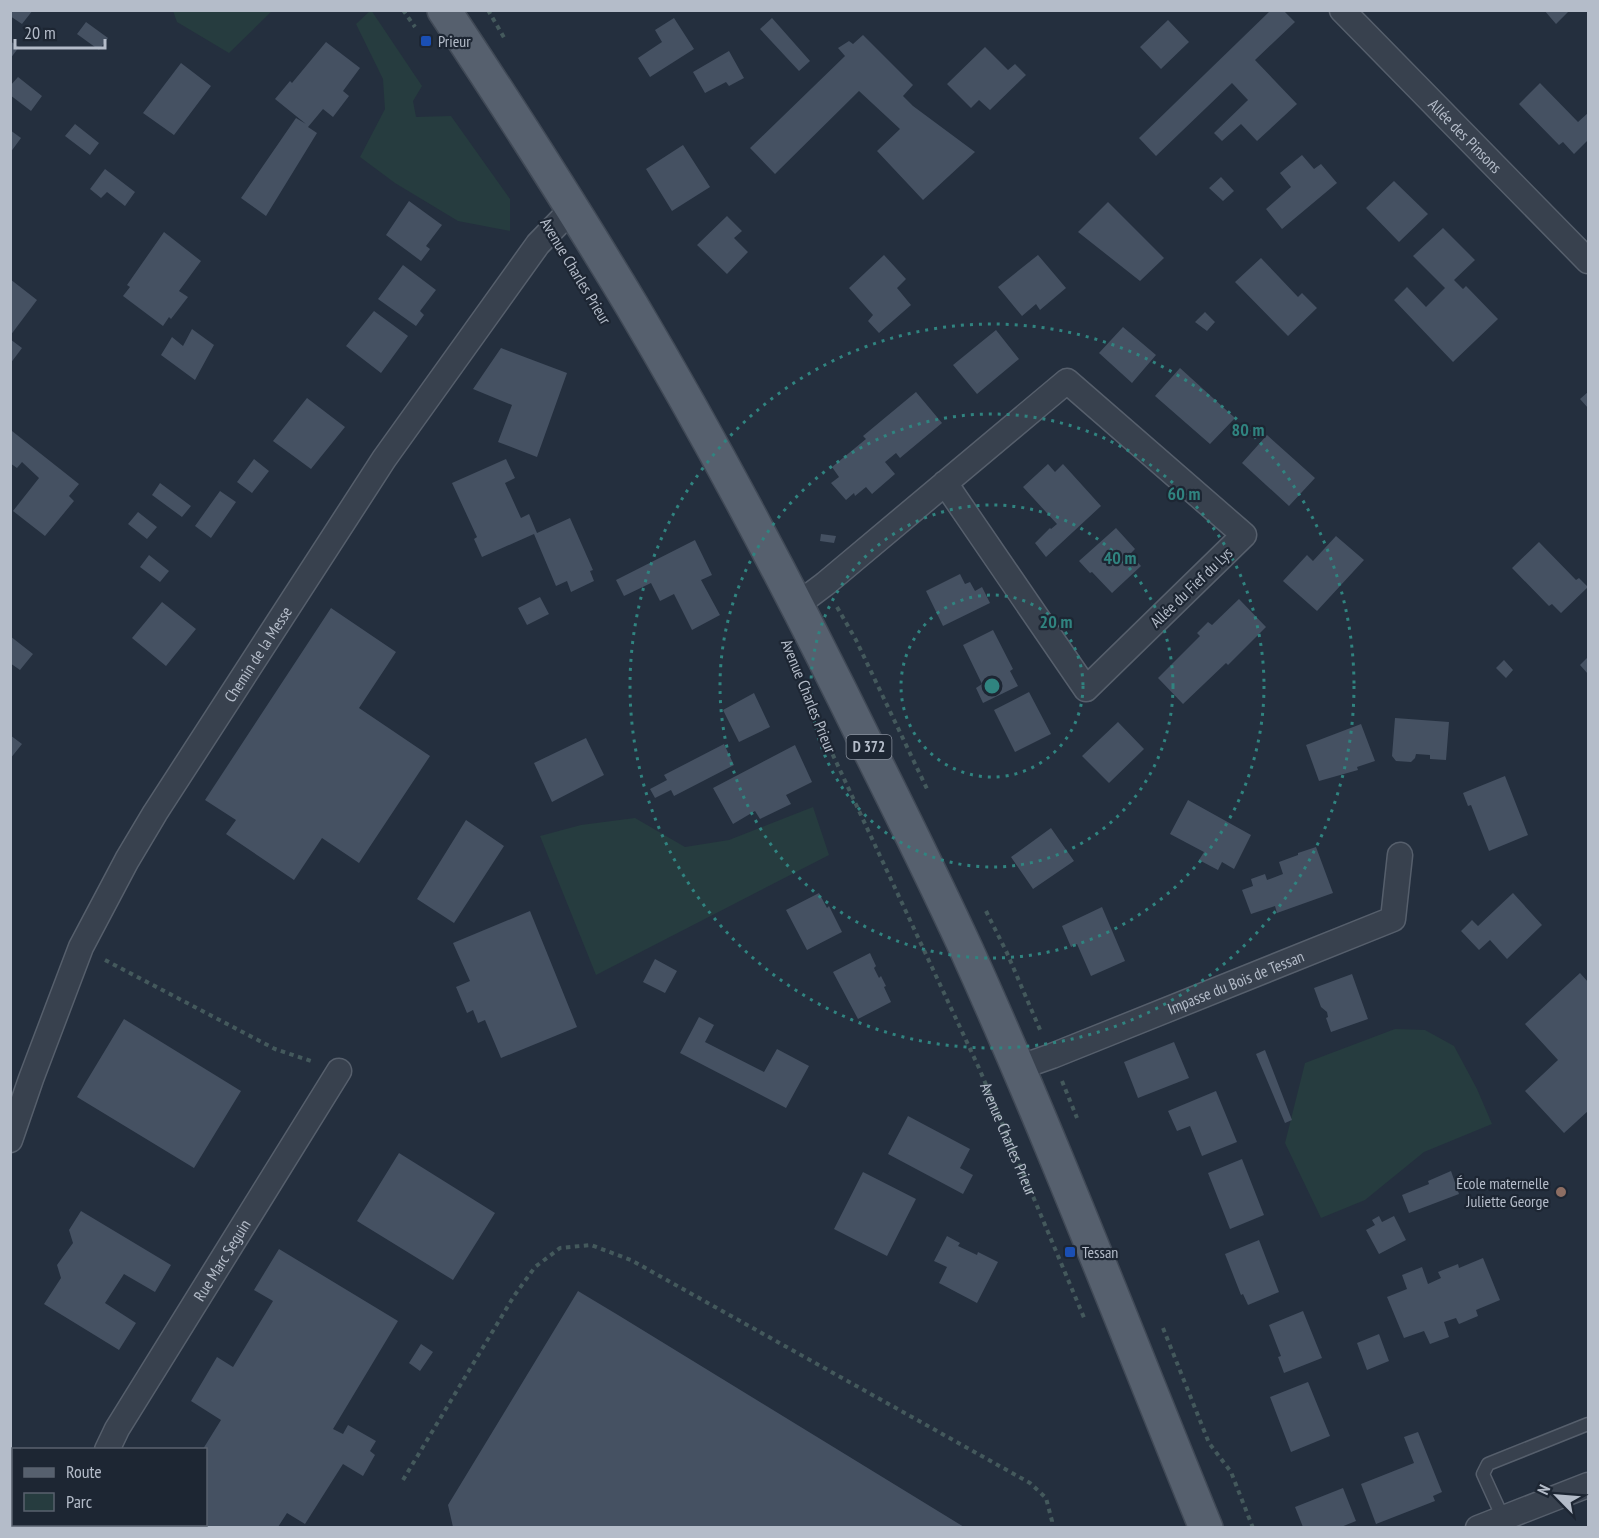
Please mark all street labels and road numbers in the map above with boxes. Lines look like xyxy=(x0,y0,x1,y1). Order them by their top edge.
street label: Allée des Pinsons xyxy=(1424,94,1506,177)
street label: Avenue Charles Prieur xyxy=(536,214,616,328)
street label: Allée du Fief du Lys xyxy=(1146,543,1236,631)
street label: Chemin de la Messe xyxy=(219,602,296,706)
street label: Avenue Charles Prieur xyxy=(777,636,841,756)
road number: D 372 xyxy=(846,735,892,759)
street label: Impasse du Bois de Tessan xyxy=(1164,946,1307,1019)
street label: Avenue Charles Prieur xyxy=(976,1079,1042,1199)
street label: Rue Marc Seguin xyxy=(189,1216,255,1305)

